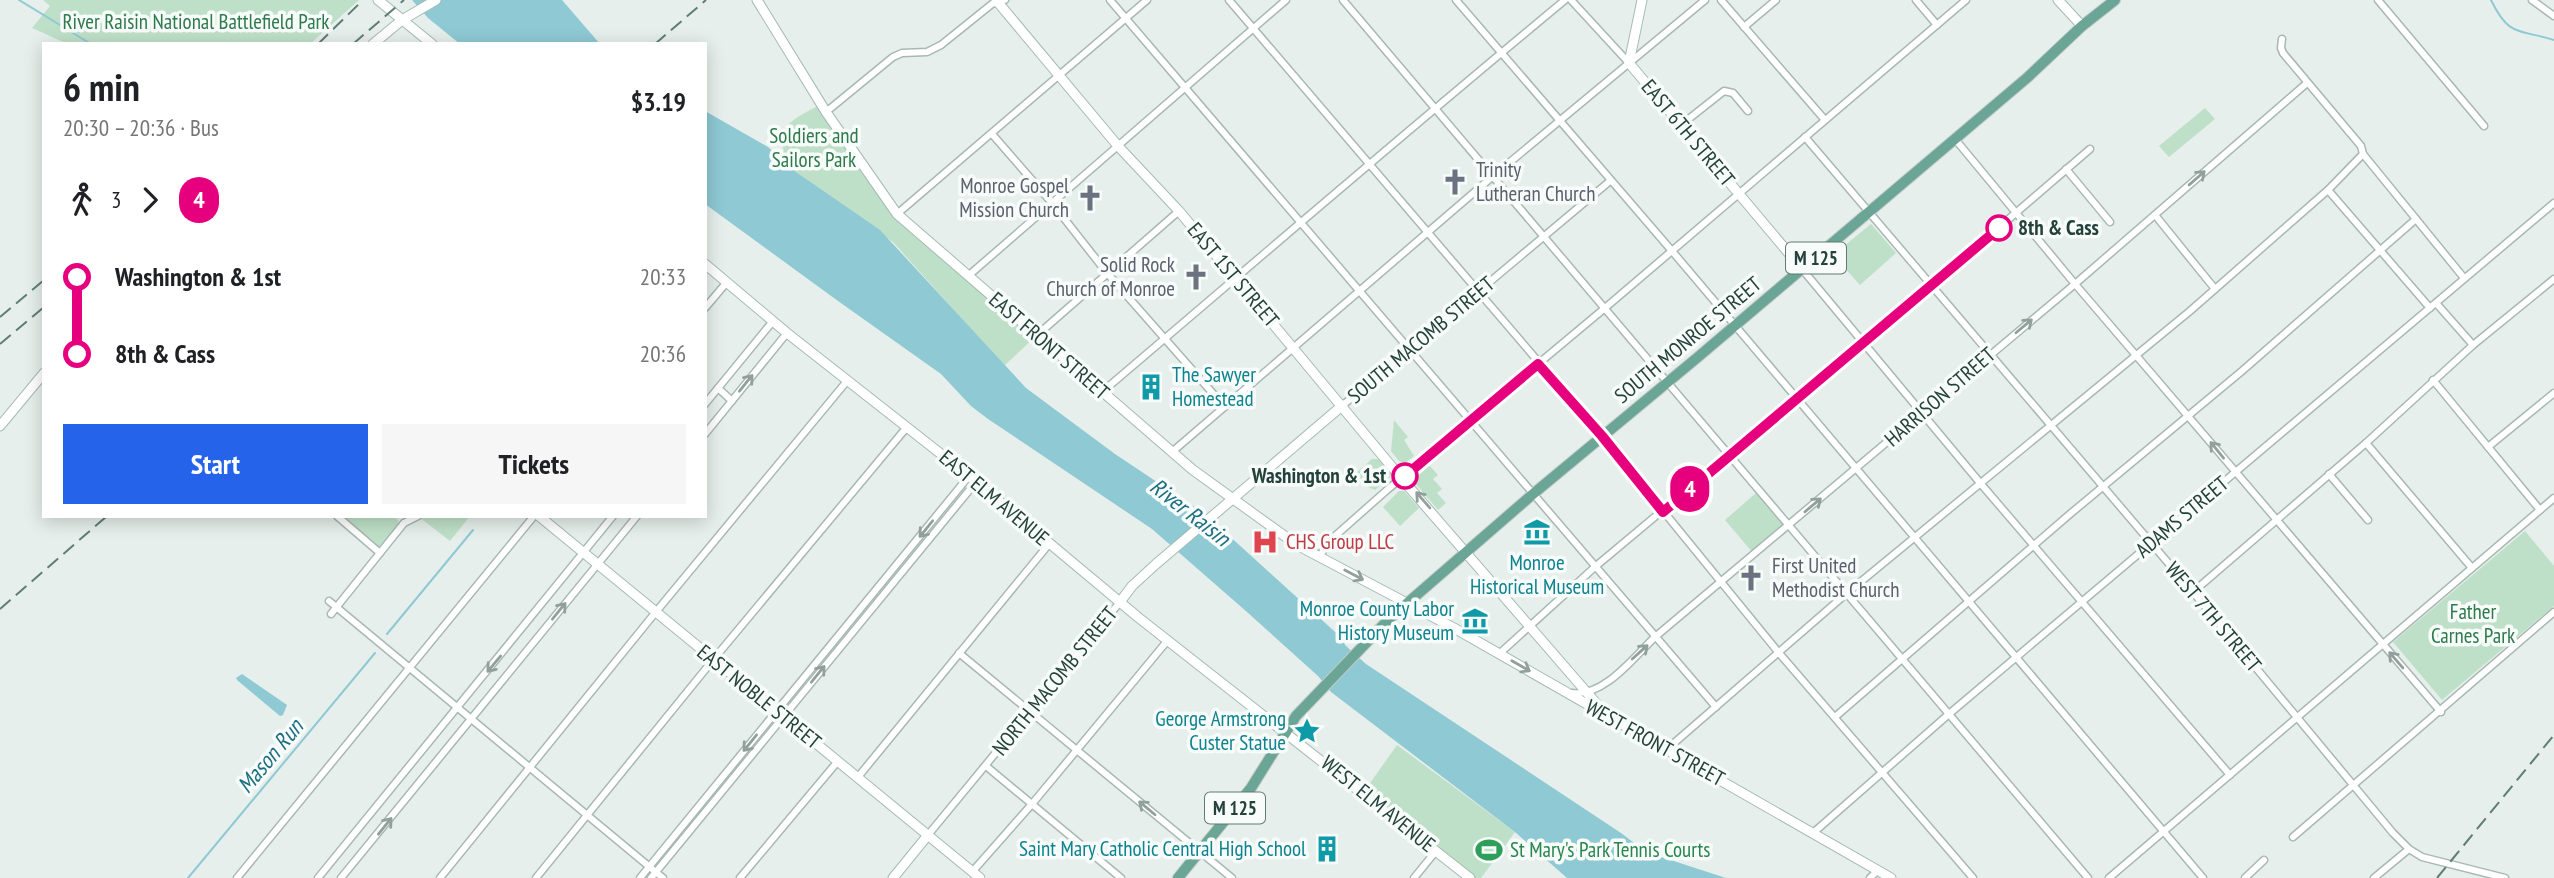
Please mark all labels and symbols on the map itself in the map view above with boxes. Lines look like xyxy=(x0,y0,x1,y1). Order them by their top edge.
park label: River Raisin National Battlefield Park xyxy=(63,8,330,35)
street label: EAST 6TH STREET xyxy=(1636,74,1741,192)
park label: Soldiers and Sailors Park xyxy=(769,122,859,173)
place label: Trinity Lutheran Church xyxy=(1476,156,1596,207)
church icon: Trinity Lutheran Church xyxy=(1440,167,1470,197)
one-way arrow xyxy=(2188,170,2206,186)
place label: Monroe Gospel Mission Church xyxy=(959,172,1069,223)
church icon: Monroe Gospel Mission Church xyxy=(1075,183,1105,213)
place label: 8th & Cass xyxy=(2018,214,2099,241)
marker: 8th & Cass xyxy=(1986,215,2012,241)
street label: EAST 1ST STREET xyxy=(1182,217,1285,333)
road number: M 125 xyxy=(1786,242,1846,274)
place label: Solid Rock Church of Monroe xyxy=(1046,251,1175,302)
church icon: Solid Rock Church of Monroe xyxy=(1181,262,1211,292)
street label: SOUTH MACOMB STREET xyxy=(1342,270,1500,409)
street label: SOUTH MONROE STREET xyxy=(1609,270,1767,409)
street label: EAST FRONT STREET xyxy=(983,286,1116,406)
one-way arrow xyxy=(2014,318,2032,334)
street label: HARRISON STREET xyxy=(1879,341,2001,452)
place label: The Sawyer Homestead xyxy=(1172,361,1256,412)
building icon: The Sawyer Homestead xyxy=(1136,372,1166,402)
one-way arrow xyxy=(739,375,754,393)
one-way arrow xyxy=(2209,441,2225,459)
street label: EAST ELM AVENUE xyxy=(934,444,1055,551)
place label: Washington & 1st xyxy=(1251,462,1386,489)
marker: Washington & 1st xyxy=(1392,463,1418,489)
line badge: 4 xyxy=(1667,466,1713,512)
street label: ADAMS STREET xyxy=(2130,470,2234,563)
water label: River Raisin xyxy=(1144,471,1238,553)
one-way arrow xyxy=(1415,491,1431,509)
one-way arrow xyxy=(1804,497,1822,513)
museum icon: Monroe Historical Museum xyxy=(1522,517,1552,547)
one-way arrow xyxy=(918,519,933,537)
hospital icon: CHS Group LLC xyxy=(1250,527,1280,557)
place label: CHS Group LLC xyxy=(1286,528,1394,555)
place label: Monroe Historical Museum xyxy=(1470,549,1604,600)
place label: First United Methodist Church xyxy=(1772,552,1900,603)
street label: WEST 7TH STREET xyxy=(2159,556,2268,678)
church icon: First United Methodist Church xyxy=(1736,563,1766,593)
one-way arrow xyxy=(1343,569,1364,582)
place label: Monroe County Labor History Museum xyxy=(1300,595,1454,646)
park label: Father Carnes Park xyxy=(2431,598,2515,649)
street label: NORTH MACOMB STREET xyxy=(986,600,1123,761)
one-way arrow xyxy=(552,603,567,621)
museum icon: Monroe County Labor History Museum xyxy=(1460,606,1490,636)
street label: EAST NOBLE STREET xyxy=(692,638,827,755)
one-way arrow xyxy=(1630,644,1648,660)
one-way arrow xyxy=(2388,652,2404,670)
one-way arrow xyxy=(486,654,502,672)
one-way arrow xyxy=(1511,659,1531,673)
one-way arrow xyxy=(811,665,826,683)
street label: WEST FRONT STREET xyxy=(1581,693,1730,792)
place label: George Armstrong Custer Statue xyxy=(1155,705,1286,756)
water label: Mason Run xyxy=(230,711,310,799)
place icon: George Armstrong Custer Statue xyxy=(1292,716,1322,746)
one-way arrow xyxy=(743,733,758,751)
street label: WEST ELM AVENUE xyxy=(1316,749,1441,858)
road number: M 125 xyxy=(1205,792,1265,824)
one-way arrow xyxy=(1139,800,1157,815)
one-way arrow xyxy=(377,818,393,836)
building icon: Saint Mary Catholic Central High School xyxy=(1312,834,1342,864)
place label: Saint Mary Catholic Central High School xyxy=(1019,835,1306,862)
sports icon: St Mary's Park Tennis Courts xyxy=(1474,835,1504,865)
place label: St Mary's Park Tennis Courts xyxy=(1510,836,1710,863)

